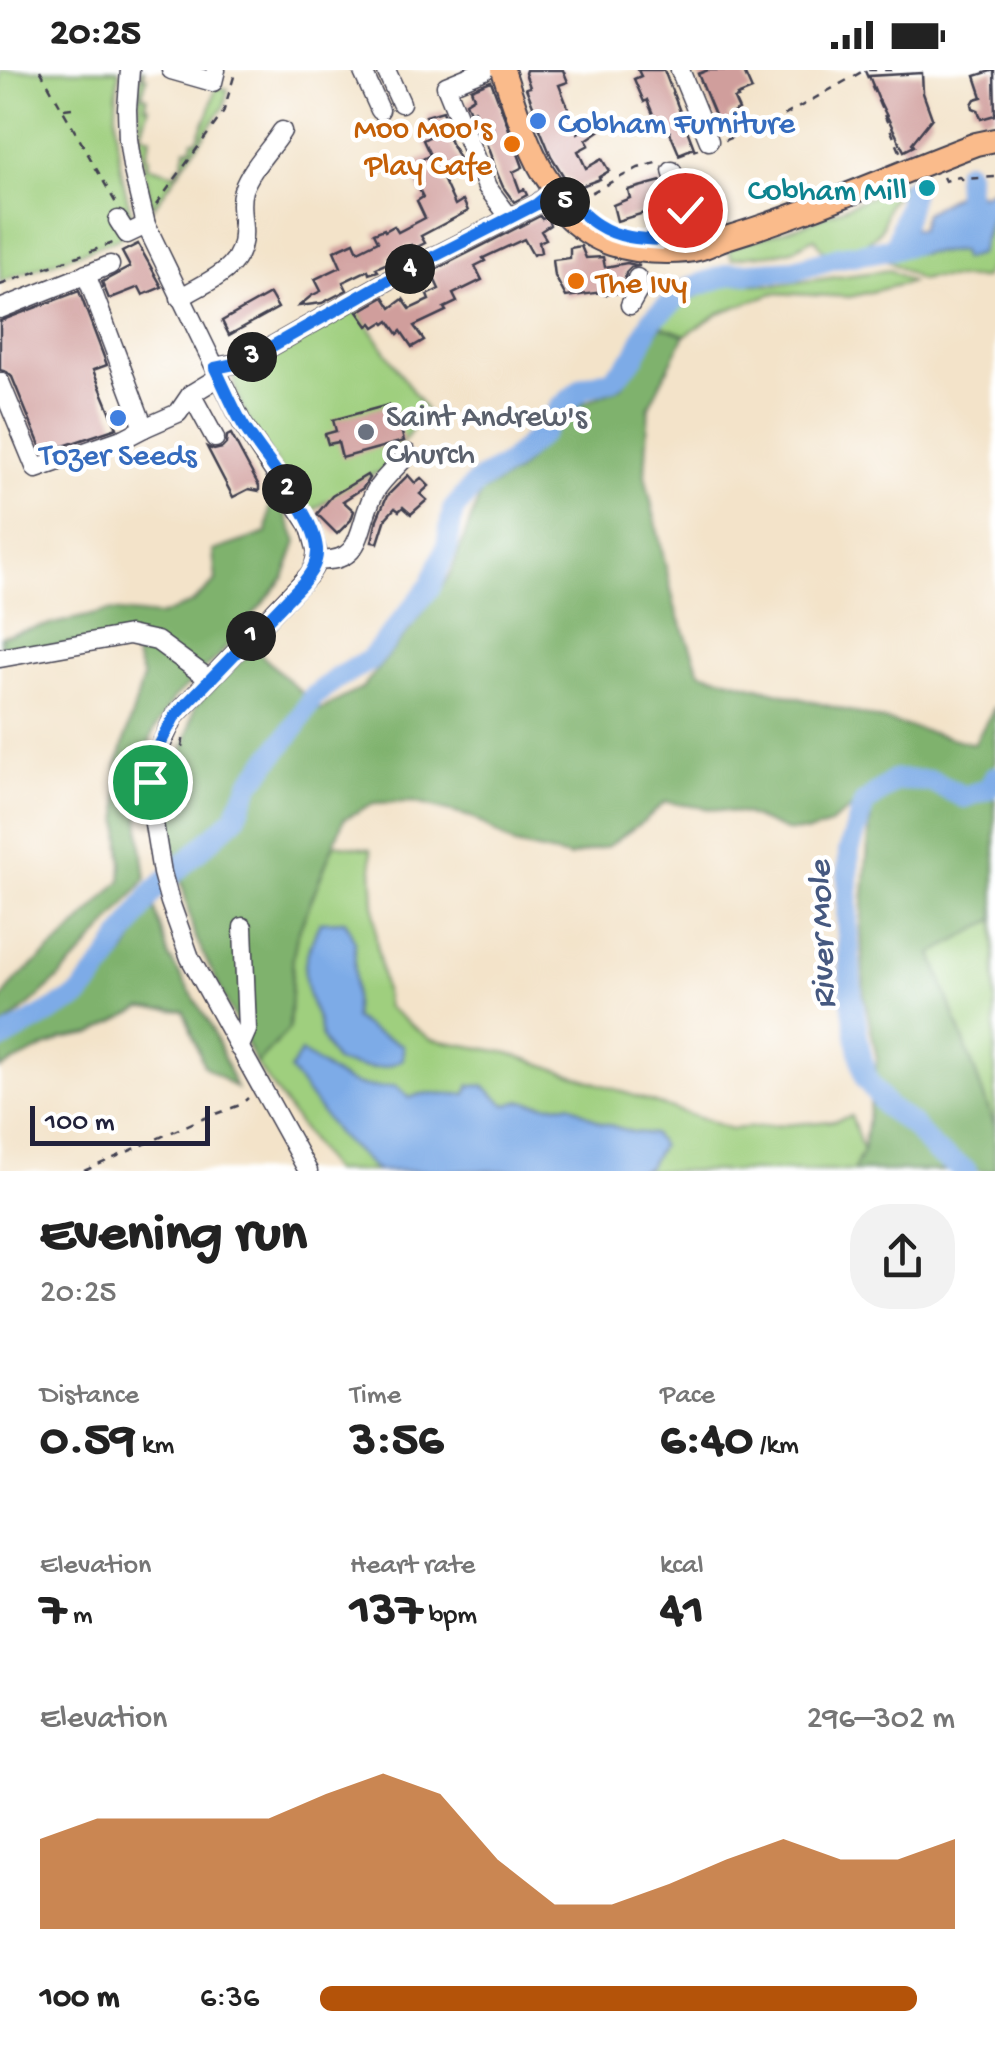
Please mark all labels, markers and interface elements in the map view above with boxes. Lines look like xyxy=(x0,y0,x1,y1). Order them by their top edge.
text: 20:25 xyxy=(50,13,141,57)
place label: Cobham Furniture xyxy=(558,107,795,145)
marker: Cobham Furniture xyxy=(527,110,549,132)
place label: Moo Moo's Play Cafe xyxy=(354,112,493,187)
marker: Moo Moo's Play Cafe xyxy=(501,133,523,155)
pin xyxy=(643,168,728,253)
place label: Cobham Mill xyxy=(748,174,907,212)
pin: 5 xyxy=(540,177,590,227)
marker: Cobham Mill xyxy=(916,177,938,199)
icon: check xyxy=(658,183,713,238)
text: 5 xyxy=(558,185,572,218)
pin: 4 xyxy=(385,244,435,294)
text: 4 xyxy=(403,252,417,285)
place label: The Ivy xyxy=(594,267,687,305)
marker: The Ivy xyxy=(565,270,587,292)
pin: 3 xyxy=(227,332,277,382)
text: 3 xyxy=(245,340,259,373)
place label: Saint Andrew's Church xyxy=(386,400,588,475)
marker: Tozer Seeds xyxy=(107,407,129,429)
marker: Saint Andrew's Church xyxy=(355,421,377,443)
place label: Tozer Seeds xyxy=(38,439,198,477)
pin: 2 xyxy=(262,464,312,514)
text: 2 xyxy=(280,472,294,505)
pin: 1 xyxy=(226,611,276,661)
text: 1 xyxy=(245,619,257,652)
pin xyxy=(108,740,193,825)
icon: arrive xyxy=(123,755,178,810)
water label: River Mole xyxy=(801,858,848,1010)
scale bar xyxy=(30,1101,210,1146)
text: 100 m xyxy=(45,1107,115,1140)
button: share xyxy=(850,1204,955,1309)
text: Evening run xyxy=(40,1205,307,1269)
text: 20:25 xyxy=(40,1275,116,1313)
text: Distance xyxy=(40,1380,139,1413)
text: Time xyxy=(350,1380,401,1413)
text: Pace xyxy=(660,1380,715,1413)
text: 0.59 xyxy=(40,1413,135,1472)
text: 3:56 xyxy=(350,1413,443,1472)
text: 6:40 xyxy=(660,1413,753,1472)
text: km xyxy=(135,1430,174,1463)
text: /km xyxy=(753,1430,799,1463)
text: Elevation xyxy=(40,1550,151,1583)
text: Heart rate xyxy=(350,1550,475,1583)
text: kcal xyxy=(660,1550,704,1583)
text: 7 xyxy=(40,1583,66,1642)
text: 137 xyxy=(350,1583,422,1642)
text: 41 xyxy=(660,1583,704,1642)
text: m xyxy=(66,1600,93,1633)
text: bpm xyxy=(422,1600,477,1633)
text: Elevation xyxy=(40,1701,167,1739)
text: 296–302 m xyxy=(807,1701,955,1739)
text: 100 m xyxy=(40,1980,120,2018)
text: 6:36 xyxy=(200,1980,259,2018)

